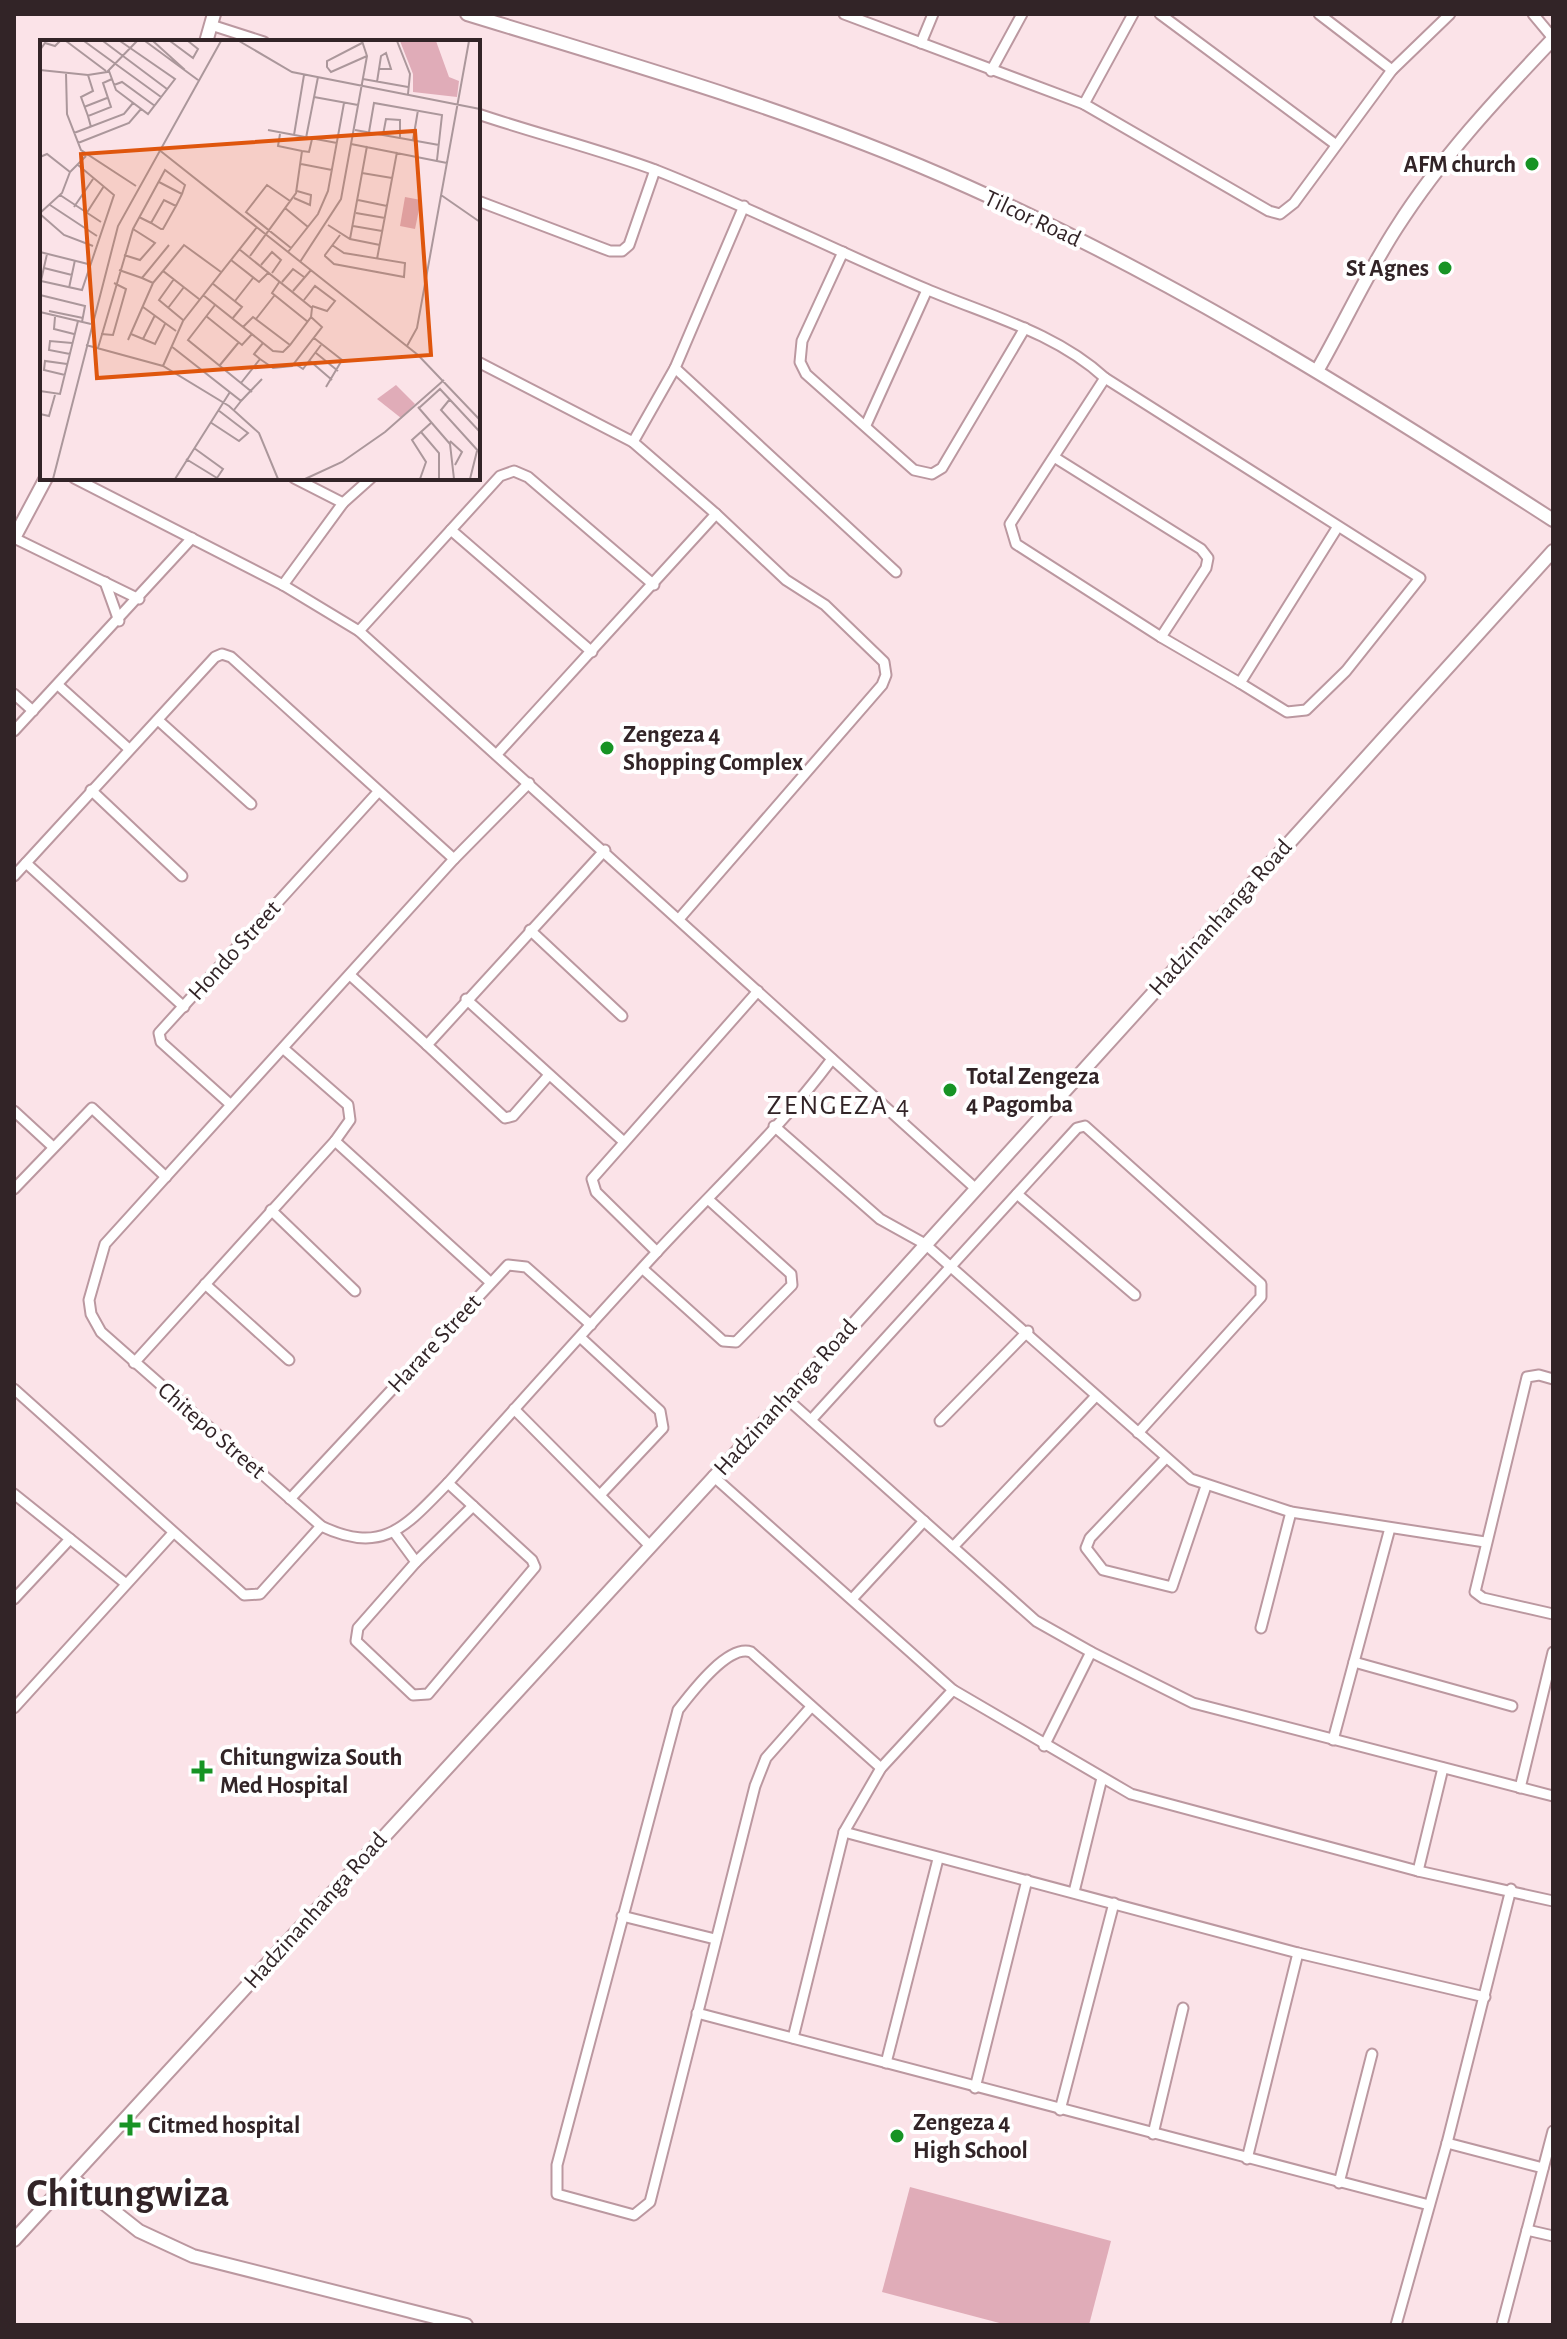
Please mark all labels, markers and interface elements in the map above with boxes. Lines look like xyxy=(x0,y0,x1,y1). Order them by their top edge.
inset map xyxy=(40,40,480,480)
place label: AFM church xyxy=(1404,153,1516,177)
marker: AFM church xyxy=(1523,155,1541,173)
street label: Tilcor Road xyxy=(980,186,1085,252)
place label: St Agnes xyxy=(1346,257,1429,281)
marker: St Agnes xyxy=(1436,259,1454,277)
place label: Zengeza 4 Shopping Complex xyxy=(623,723,803,775)
marker: Zengeza 4 Shopping Complex xyxy=(598,739,616,757)
street label: Hadzinanhanga Road xyxy=(1145,835,1297,1000)
street label: Hondo Street xyxy=(184,896,286,1005)
place label: Total Zengeza 4 Pagomba xyxy=(966,1065,1100,1117)
marker: Total Zengeza 4 Pagomba xyxy=(941,1081,959,1099)
district label: ZENGEZA 4 xyxy=(767,1092,911,1120)
street label: Harare Street xyxy=(384,1290,486,1397)
street label: Hadzinanhanga Road xyxy=(710,1315,862,1480)
street label: Chitepo Street xyxy=(153,1378,270,1484)
place label: Chitungwiza South Med Hospital xyxy=(220,1746,402,1798)
marker: Chitungwiza South Med Hospital xyxy=(191,1760,213,1782)
street label: Hadzinanhanga Road xyxy=(240,1828,392,1993)
place label: Zengeza 4 High School xyxy=(913,2111,1028,2163)
marker: Citmed hospital xyxy=(119,2114,141,2136)
place label: Citmed hospital xyxy=(148,2114,300,2138)
marker: Zengeza 4 High School xyxy=(888,2127,906,2145)
district label: Chitungwiza xyxy=(27,2174,229,2214)

